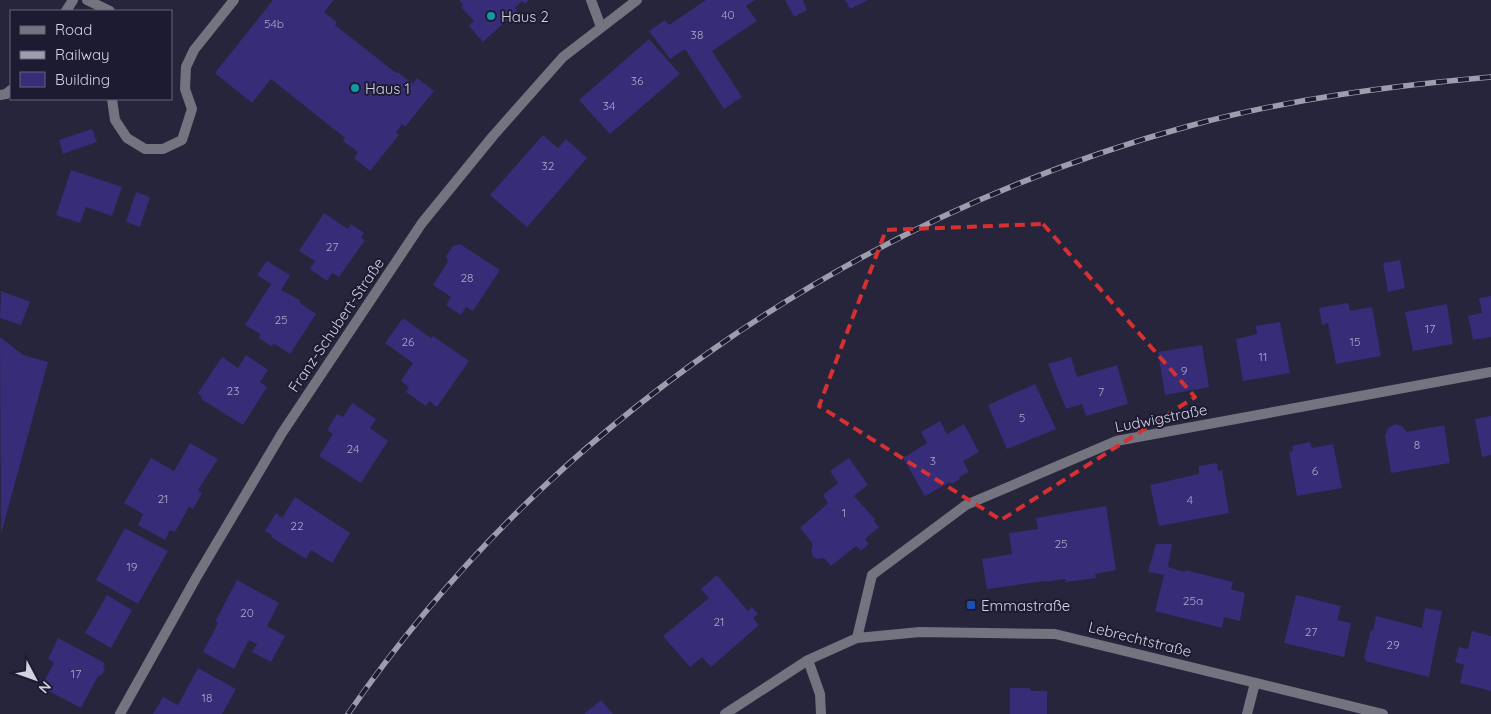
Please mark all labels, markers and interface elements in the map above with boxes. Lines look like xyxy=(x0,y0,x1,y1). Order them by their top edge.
place label: Haus 2 xyxy=(501,7,549,26)
house number: 40 xyxy=(721,7,735,22)
legend xyxy=(10,10,172,100)
marker: Haus 2 xyxy=(485,10,497,22)
house number: 54b xyxy=(264,16,284,31)
text: Road xyxy=(55,20,92,39)
house number: 38 xyxy=(691,27,703,42)
text: Railway xyxy=(55,45,110,64)
text: Building xyxy=(55,70,110,89)
house number: 36 xyxy=(631,73,644,88)
place label: Haus 1 xyxy=(365,79,410,98)
marker: Haus 1 xyxy=(349,82,361,94)
house number: 34 xyxy=(603,98,615,113)
house number: 32 xyxy=(542,158,555,173)
house number: 27 xyxy=(326,239,338,254)
street label: Franz-Schubert-Straße xyxy=(284,254,388,396)
house number: 28 xyxy=(460,270,474,285)
house number: 25 xyxy=(274,312,288,327)
house number: 17 xyxy=(1425,321,1435,336)
house number: 26 xyxy=(401,334,415,349)
house number: 15 xyxy=(1350,334,1360,349)
house number: 11 xyxy=(1259,349,1267,364)
house number: 9 xyxy=(1181,363,1188,378)
house number: 23 xyxy=(227,383,239,398)
house number: 7 xyxy=(1098,384,1104,399)
street label: Ludwigstraße xyxy=(1113,400,1209,436)
house number: 5 xyxy=(1019,410,1025,425)
house number: 8 xyxy=(1414,437,1420,452)
house number: 24 xyxy=(347,441,359,456)
house number: 3 xyxy=(930,453,936,468)
house number: 6 xyxy=(1312,463,1319,478)
house number: 21 xyxy=(157,491,169,506)
house number: 4 xyxy=(1187,492,1193,507)
house number: 1 xyxy=(842,505,846,520)
house number: 22 xyxy=(290,518,304,533)
house number: 25 xyxy=(1054,536,1068,551)
house number: 19 xyxy=(126,559,138,574)
house number: 25a xyxy=(1183,593,1203,608)
place label: Emmastraße xyxy=(981,596,1070,615)
marker: Emmastraße xyxy=(965,599,977,611)
house number: 20 xyxy=(240,605,254,620)
house number: 21 xyxy=(713,614,725,629)
street label: Lebrechtstraße xyxy=(1087,617,1193,661)
house number: 27 xyxy=(1305,624,1317,639)
house number: 29 xyxy=(1386,637,1400,652)
north arrow xyxy=(10,654,60,704)
house number: 17 xyxy=(71,666,81,681)
text: N xyxy=(35,678,55,697)
house number: 18 xyxy=(202,690,212,705)

